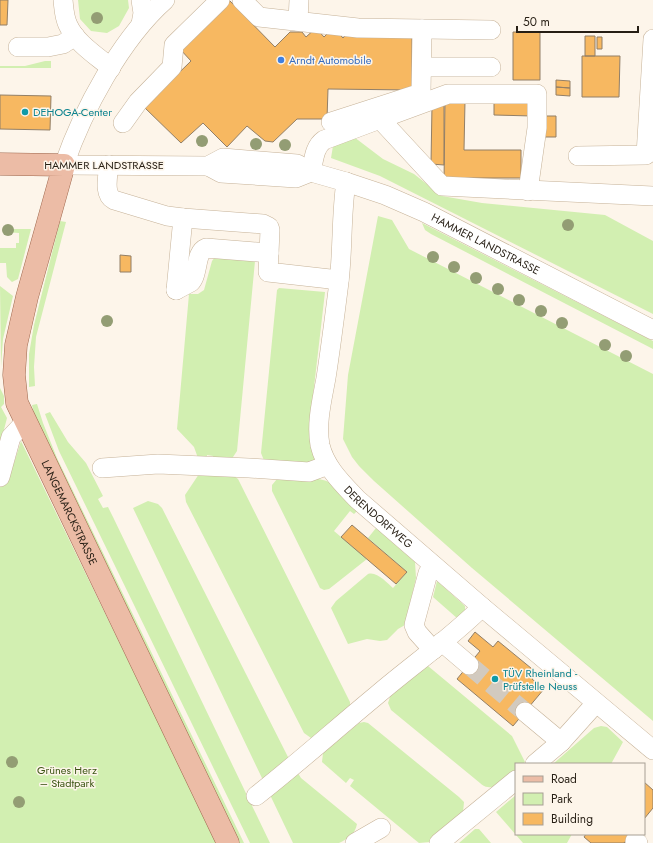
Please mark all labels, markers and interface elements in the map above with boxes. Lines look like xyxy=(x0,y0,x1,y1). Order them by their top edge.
scale bar xyxy=(517,8,638,34)
text: 50 m xyxy=(523,13,550,31)
place label: Arndt Automobile xyxy=(289,52,372,68)
marker: Arndt Automobile xyxy=(276,55,286,65)
place label: DEHOGA-Center xyxy=(33,104,112,120)
marker: DEHOGA-Center xyxy=(20,107,30,117)
street label: HAMMER LANDSTRASSE xyxy=(44,157,164,173)
street label: HAMMER LANDSTRASSE xyxy=(429,209,543,278)
street label: LANGEMARCKSTRASSE xyxy=(38,457,101,568)
street label: DERENDORFWEG xyxy=(340,482,417,552)
place label: TÜV Rheinland - Prüfstelle Neuss xyxy=(503,665,578,694)
marker: TÜV Rheinland - Prüfstelle Neuss xyxy=(490,674,500,684)
park label: Grünes Herz – Stadtpark xyxy=(37,762,97,791)
legend xyxy=(515,763,645,835)
text: Road xyxy=(551,770,577,788)
text: Park xyxy=(551,790,573,808)
text: Building xyxy=(551,810,593,828)

